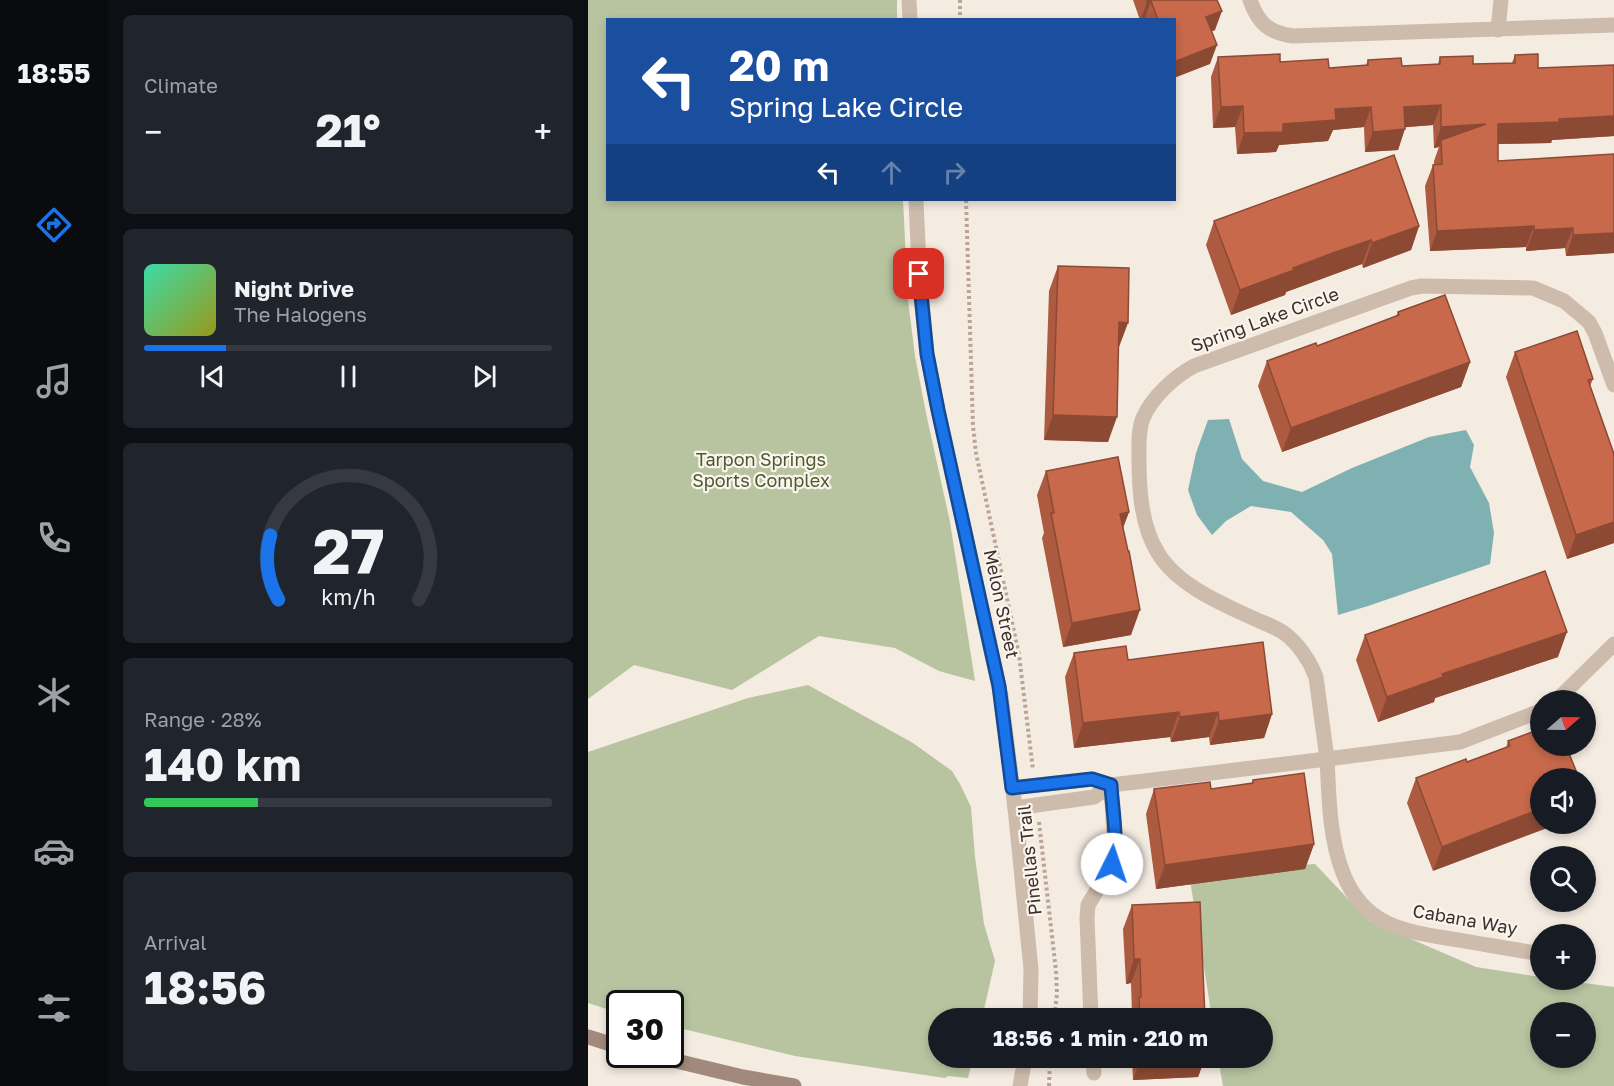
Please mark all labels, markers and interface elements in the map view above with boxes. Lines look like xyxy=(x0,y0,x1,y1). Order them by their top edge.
text: 20 m xyxy=(729,40,829,90)
icon: left xyxy=(630,42,708,120)
text: 18:55 xyxy=(18,57,90,89)
text: Climate xyxy=(144,73,218,97)
text: Spring Lake Circle xyxy=(729,91,963,123)
text: 21° xyxy=(315,103,381,157)
text: − xyxy=(144,112,162,151)
text: + xyxy=(534,112,552,151)
icon: left xyxy=(812,156,845,189)
icon: ahead xyxy=(875,156,908,189)
icon: right xyxy=(938,156,971,189)
icon: directions xyxy=(33,204,75,246)
pin xyxy=(893,248,944,299)
icon: arrive xyxy=(902,257,935,290)
text: Night Drive xyxy=(234,275,354,302)
street label: Spring Lake Circle xyxy=(1188,282,1342,356)
text: The Halogens xyxy=(234,302,367,326)
icon: music xyxy=(33,360,75,402)
icon: previous xyxy=(196,360,229,393)
icon: pause xyxy=(332,360,365,393)
icon: next xyxy=(468,360,501,393)
park label: Tarpon Springs Sports Complex xyxy=(692,448,830,491)
text: 27 xyxy=(312,513,384,588)
icon: phone xyxy=(33,517,75,559)
street label: Melon Street xyxy=(980,547,1024,660)
text: km/h xyxy=(321,584,375,610)
icon: climate xyxy=(33,674,75,716)
north arrow xyxy=(1530,690,1596,756)
map controls xyxy=(1530,690,1596,1068)
text: Range · 28% xyxy=(144,707,262,731)
text: 140 km xyxy=(144,737,301,791)
button: sound xyxy=(1530,768,1596,834)
street label: Pinellas Trail xyxy=(1012,804,1046,916)
icon: car xyxy=(33,830,75,872)
position arrow xyxy=(1080,832,1144,896)
button: search xyxy=(1530,846,1596,912)
street label: Cabana Way xyxy=(1411,899,1519,939)
button: + xyxy=(1530,924,1596,990)
text: Arrival xyxy=(144,930,207,954)
text: 18:56 xyxy=(144,960,266,1014)
icon: filters xyxy=(33,987,75,1029)
speed limit sign: 30 xyxy=(606,990,684,1068)
button: − xyxy=(1530,1002,1596,1068)
text: 18:56 · 1 min · 210 m xyxy=(993,1024,1208,1051)

